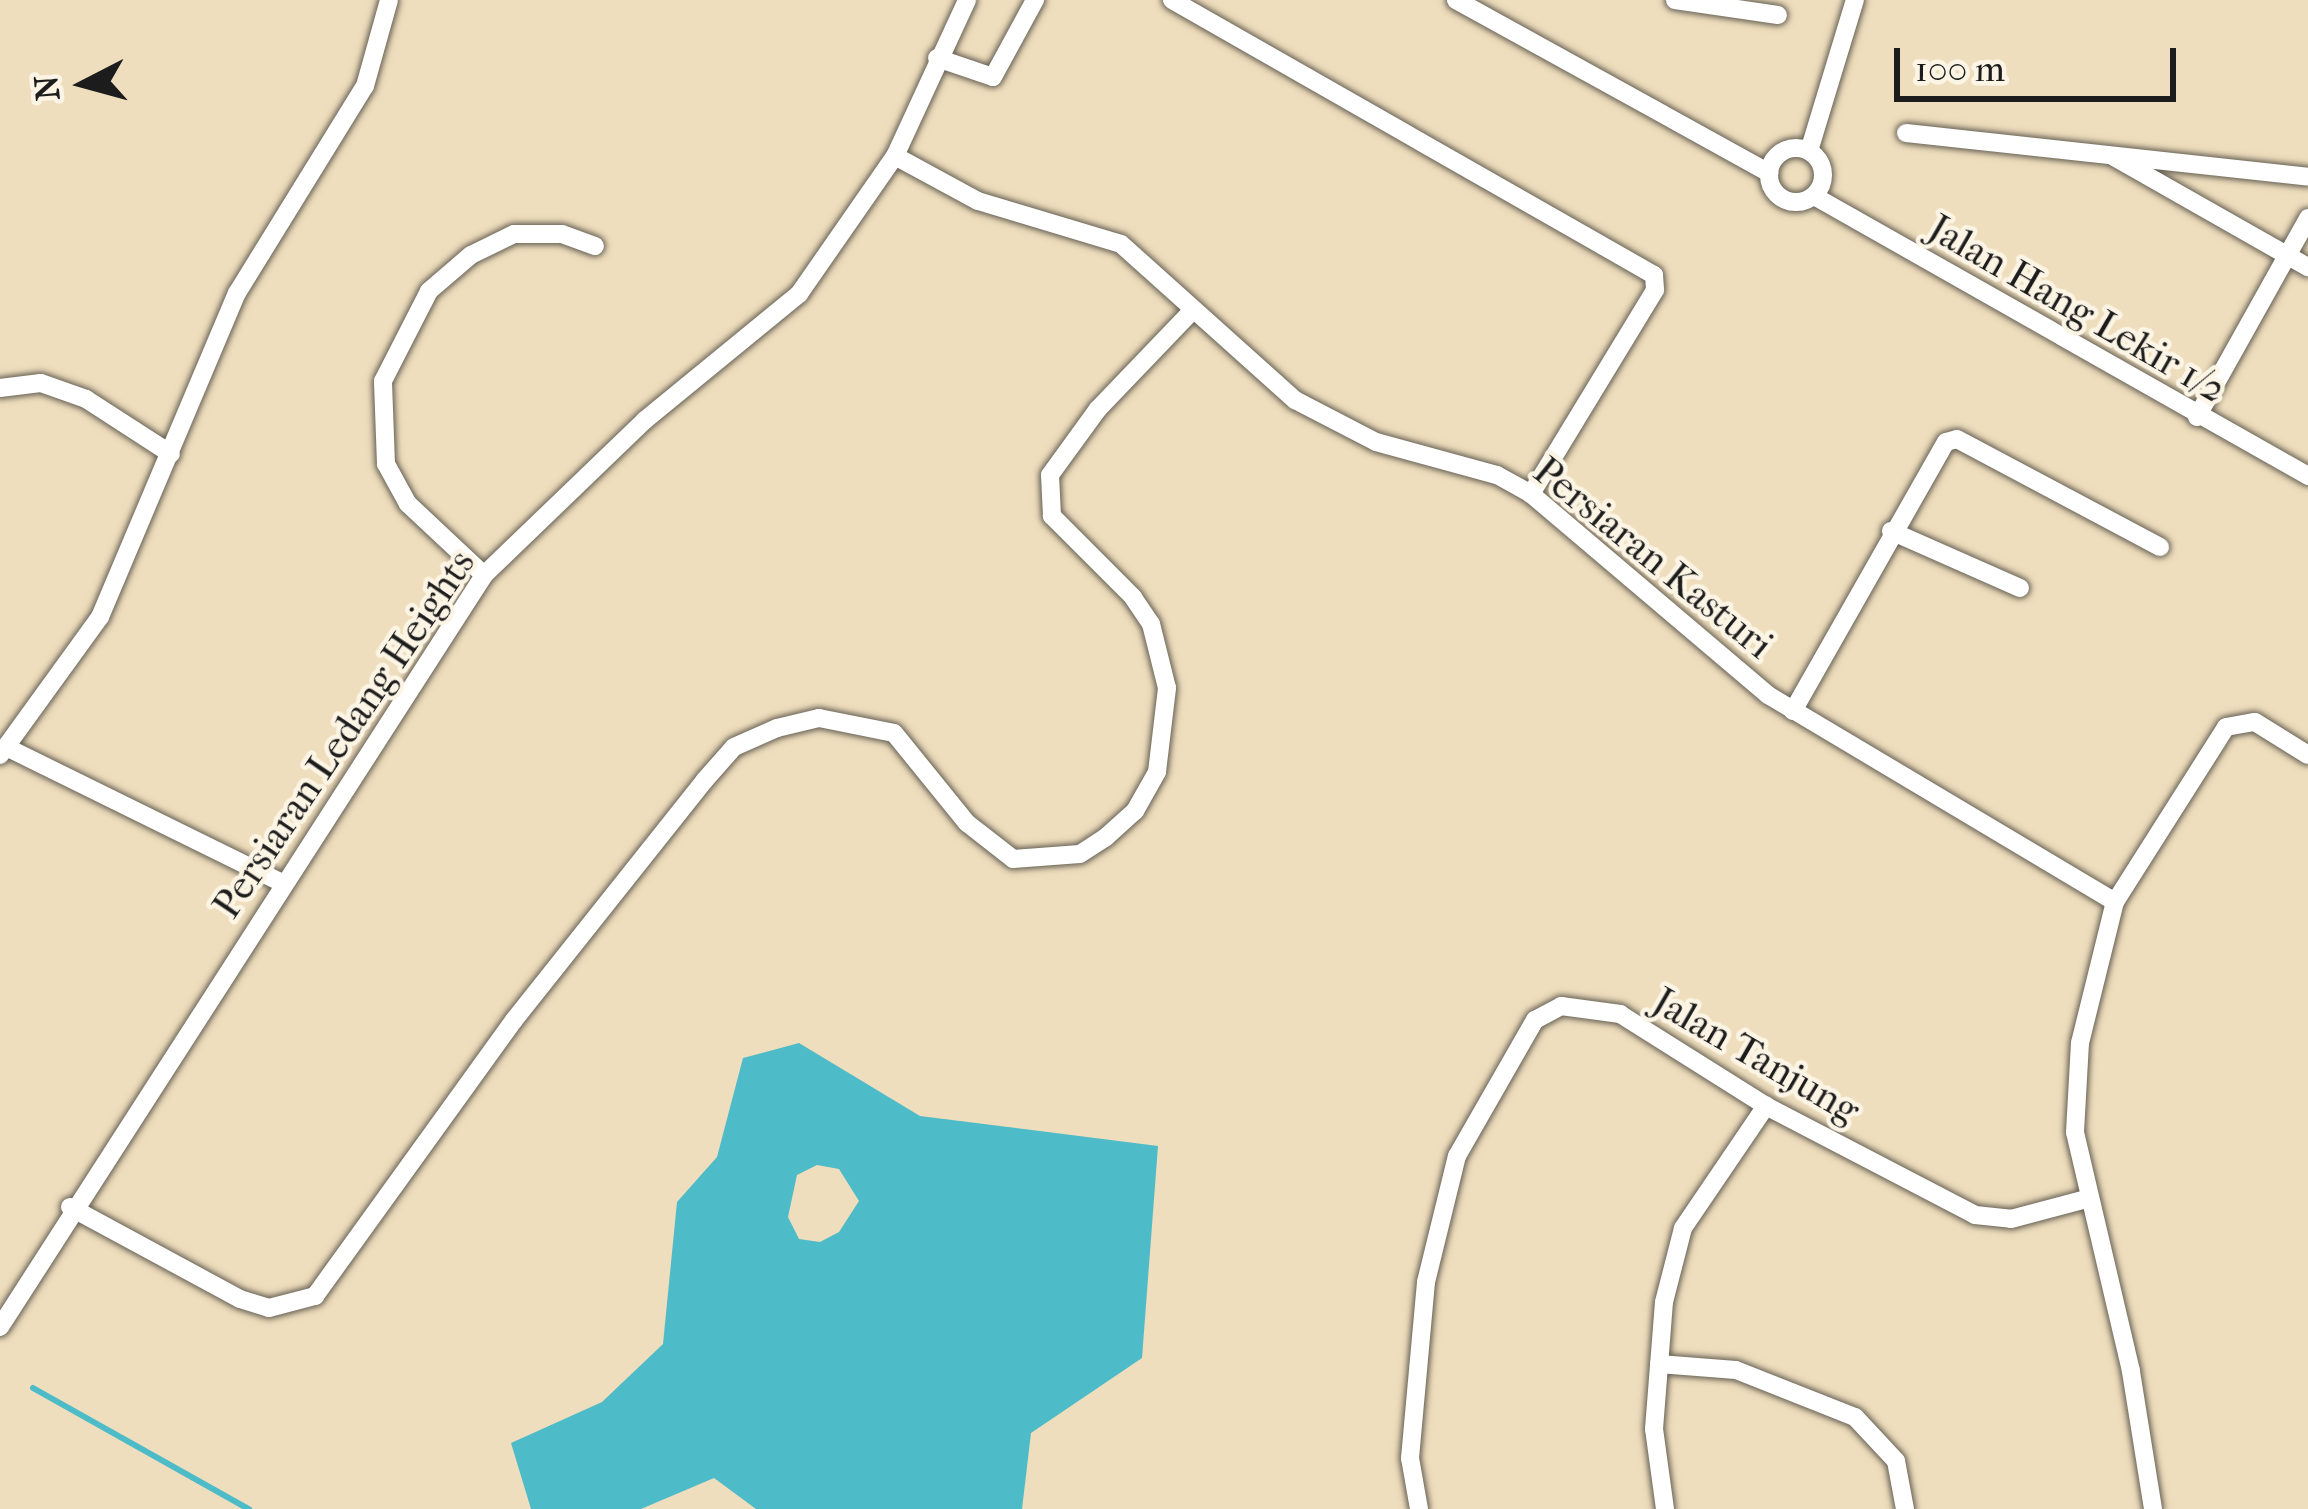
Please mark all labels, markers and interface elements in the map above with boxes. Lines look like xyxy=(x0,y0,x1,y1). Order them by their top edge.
north arrow xyxy=(24,24,144,144)
scale bar xyxy=(1900,24,2182,98)
text: 100 m xyxy=(1915,48,2005,90)
text: N xyxy=(27,73,68,102)
street label: Jalan Hang Lekir 1/2 xyxy=(1920,205,2234,413)
street label: Persiaran Kasturi xyxy=(1524,447,1782,669)
street label: Persiaran Ledang Heights xyxy=(203,541,485,927)
street label: Jalan Tanjung xyxy=(1644,978,1868,1134)

